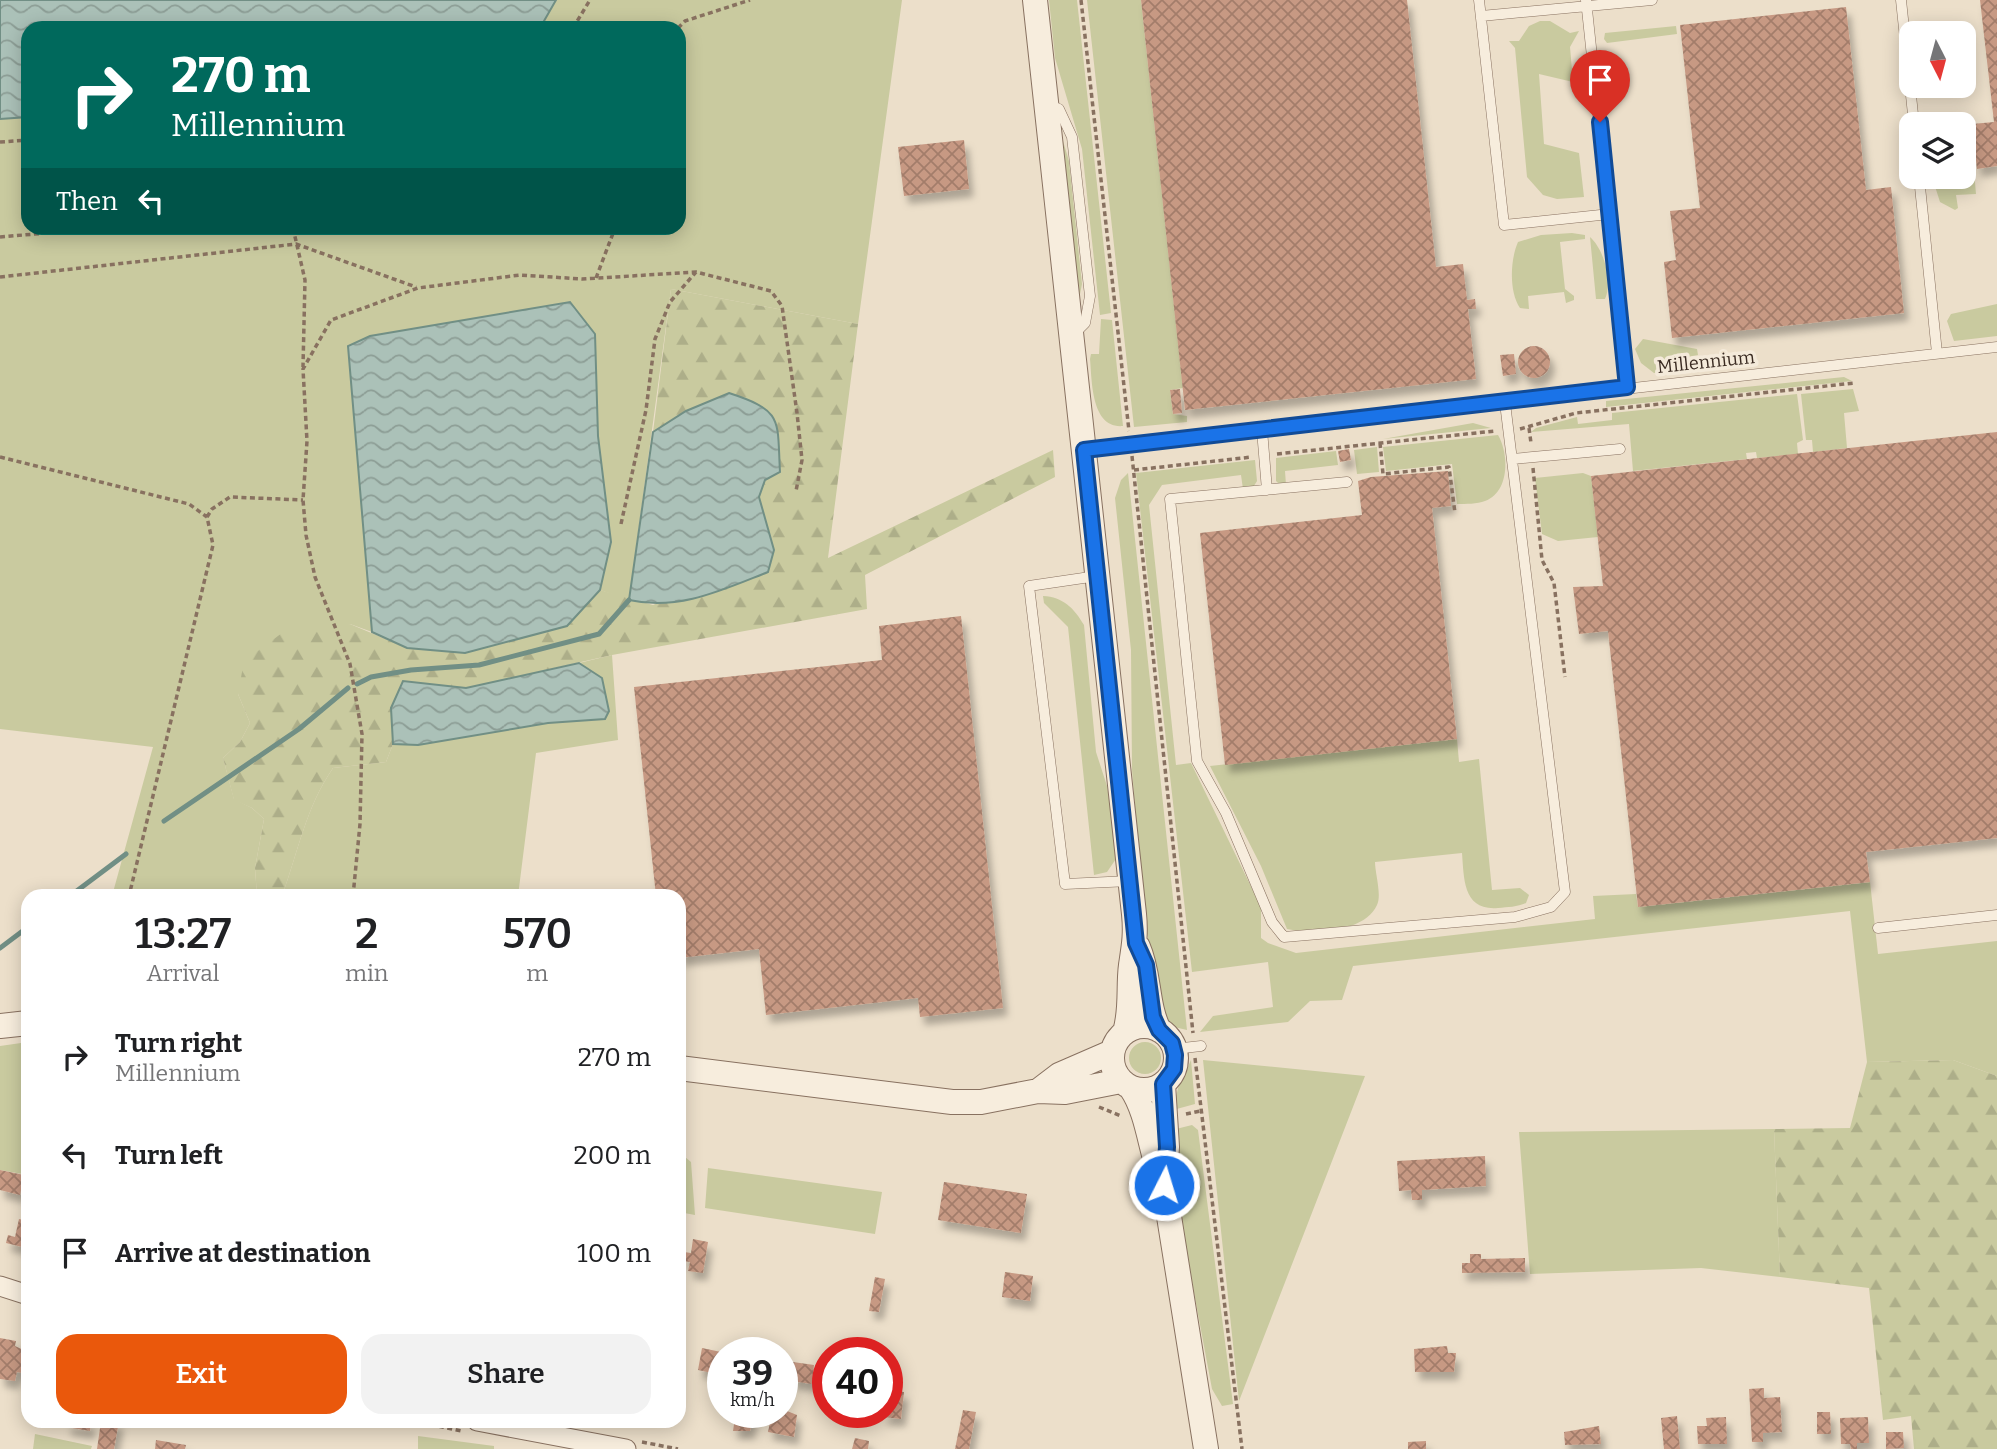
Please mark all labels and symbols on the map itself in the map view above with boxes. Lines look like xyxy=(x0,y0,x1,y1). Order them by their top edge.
north arrow xyxy=(1899,21,1976,98)
pin xyxy=(1570,50,1630,122)
street label: Millennium xyxy=(1656,346,1756,378)
position arrow xyxy=(1127,1148,1201,1222)
speed limit sign: 40 xyxy=(812,1337,903,1428)

